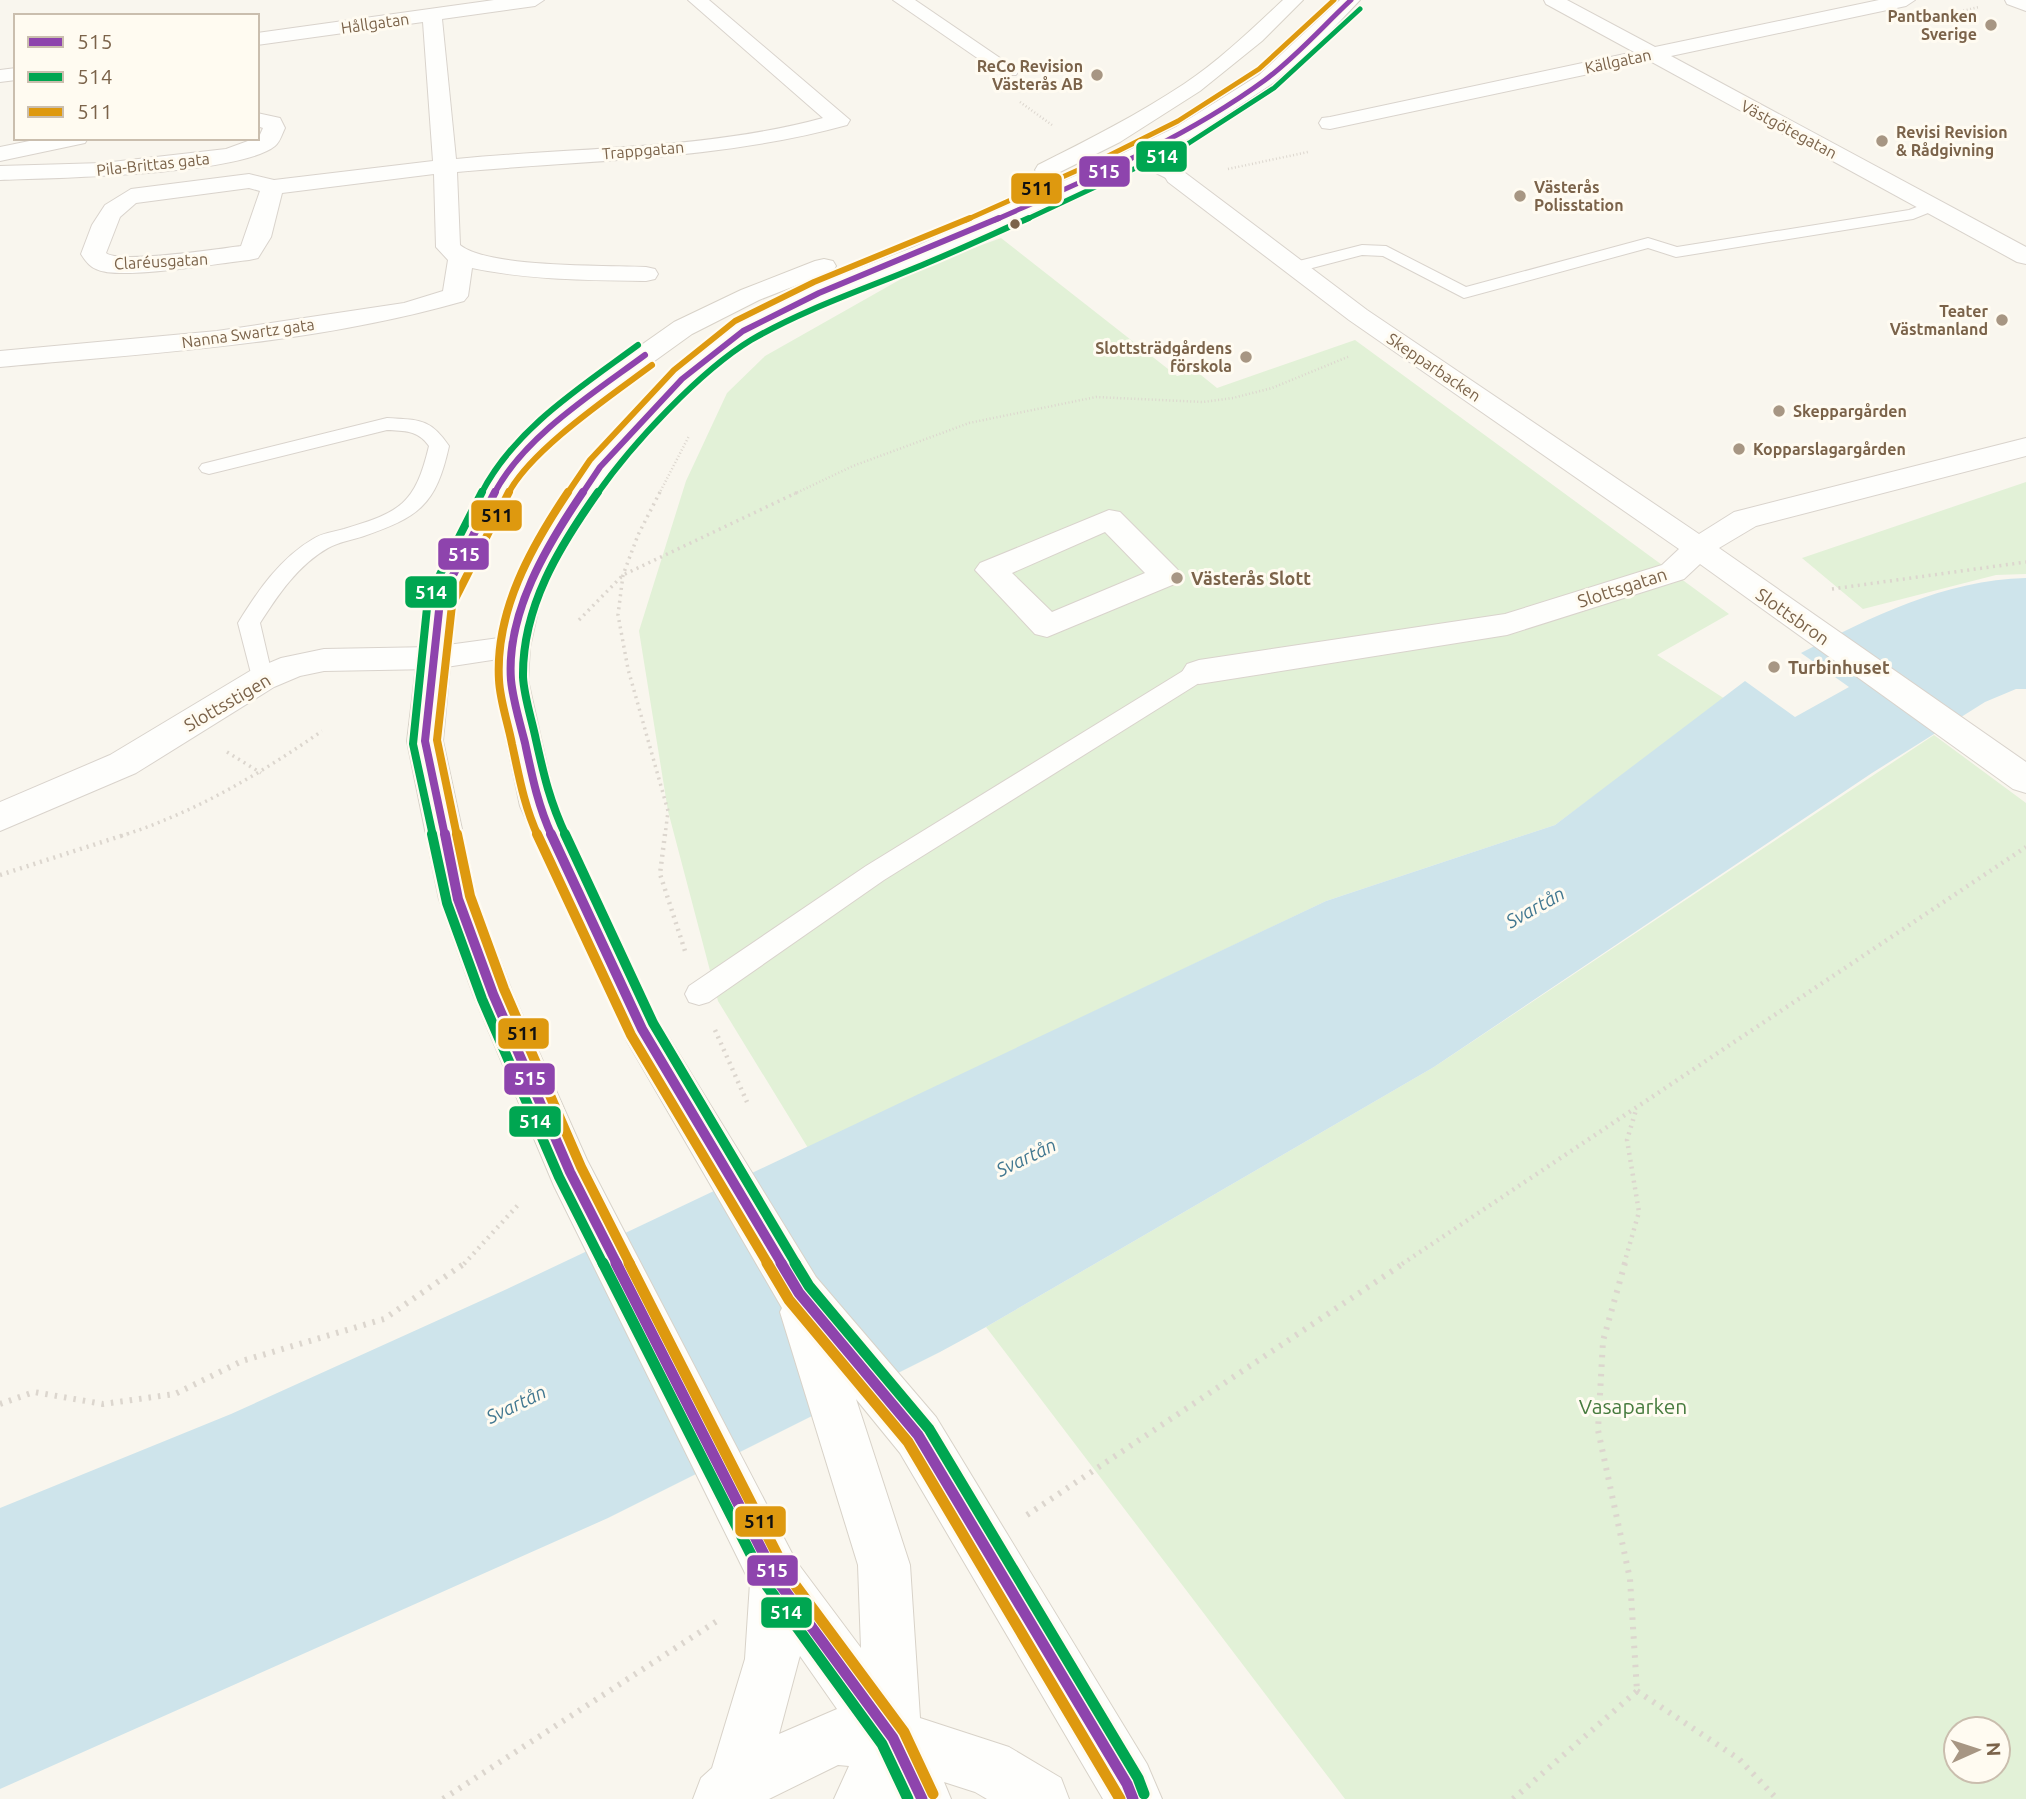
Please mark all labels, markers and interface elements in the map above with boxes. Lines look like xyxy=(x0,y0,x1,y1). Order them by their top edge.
place label: Pantbanken Sverige xyxy=(1888,7,1977,43)
street label: Hållgatan xyxy=(340,9,410,37)
legend xyxy=(14,14,259,140)
marker: Pantbanken Sverige xyxy=(1983,17,1999,33)
text: 515 xyxy=(77,29,113,53)
street label: Källgatan xyxy=(1583,45,1653,77)
place label: ReCo Revision Västerås AB xyxy=(977,57,1083,93)
text: 514 xyxy=(77,64,113,88)
marker: ReCo Revision Västerås AB xyxy=(1089,67,1105,83)
street label: Västgötegatan xyxy=(1738,96,1840,162)
text: 511 xyxy=(77,99,113,123)
place label: Revisi Revision & Rådgivning xyxy=(1896,123,2008,159)
marker: Revisi Revision & Rådgivning xyxy=(1874,133,1890,149)
street label: Trappgatan xyxy=(601,137,685,163)
line badge: 514 xyxy=(1135,140,1188,173)
text: 514 xyxy=(1146,145,1178,167)
street label: Pila-Brittas gata xyxy=(95,149,211,179)
line badge: 515 xyxy=(1078,155,1131,188)
text: 515 xyxy=(1088,160,1120,182)
line badge: 511 xyxy=(1010,172,1063,205)
text: 511 xyxy=(1021,177,1053,199)
place label: Västerås Polisstation xyxy=(1534,178,1624,214)
marker: Västerås Polisstation xyxy=(1512,188,1528,204)
unlabelled marker xyxy=(1008,217,1022,231)
street label: Claréusgatan xyxy=(113,250,209,272)
place label: Teater Västmanland xyxy=(1890,302,1988,338)
marker: Teater Västmanland xyxy=(1994,312,2010,328)
street label: Nanna Swartz gata xyxy=(180,315,316,351)
street label: Skepparbacken xyxy=(1384,329,1484,405)
place label: Slottsträdgårdens förskola xyxy=(1095,339,1232,375)
marker: Slottsträdgårdens förskola xyxy=(1238,349,1254,365)
place label: Skeppargården xyxy=(1793,402,1907,420)
marker: Skeppargården xyxy=(1771,403,1787,419)
place label: Kopparslagargården xyxy=(1753,440,1906,458)
marker: Kopparslagargården xyxy=(1731,441,1747,457)
line badge: 511 xyxy=(470,499,523,532)
text: 511 xyxy=(481,504,513,526)
line badge: 515 xyxy=(437,537,490,571)
text: 515 xyxy=(448,543,480,565)
street label: Slottsgatan xyxy=(1575,563,1669,611)
place label: Västerås Slott xyxy=(1191,568,1311,588)
marker: Västerås Slott xyxy=(1169,570,1185,586)
line badge: 514 xyxy=(404,575,458,609)
text: 514 xyxy=(415,581,447,603)
street label: Slottsbron xyxy=(1753,583,1833,649)
place label: Turbinhuset xyxy=(1788,657,1890,677)
marker: Turbinhuset xyxy=(1766,659,1782,675)
street label: Slottsstigen xyxy=(180,669,274,735)
water label: Svartån xyxy=(1501,882,1568,933)
line badge: 511 xyxy=(497,1017,550,1050)
text: 511 xyxy=(507,1022,539,1044)
line badge: 515 xyxy=(503,1062,556,1096)
text: 515 xyxy=(514,1067,546,1089)
line badge: 514 xyxy=(508,1105,562,1138)
text: 514 xyxy=(519,1110,551,1132)
water label: Svartån xyxy=(992,1133,1060,1181)
water label: Svartån xyxy=(482,1380,550,1428)
park label: Vasaparken xyxy=(1579,1394,1687,1418)
line badge: 511 xyxy=(734,1505,787,1538)
text: 511 xyxy=(744,1510,776,1532)
line badge: 515 xyxy=(746,1554,799,1587)
text: 515 xyxy=(756,1559,788,1581)
line badge: 514 xyxy=(760,1596,813,1629)
text: 514 xyxy=(770,1601,802,1623)
north arrow xyxy=(1942,1715,2012,1785)
text: N xyxy=(1983,1741,2005,1757)

